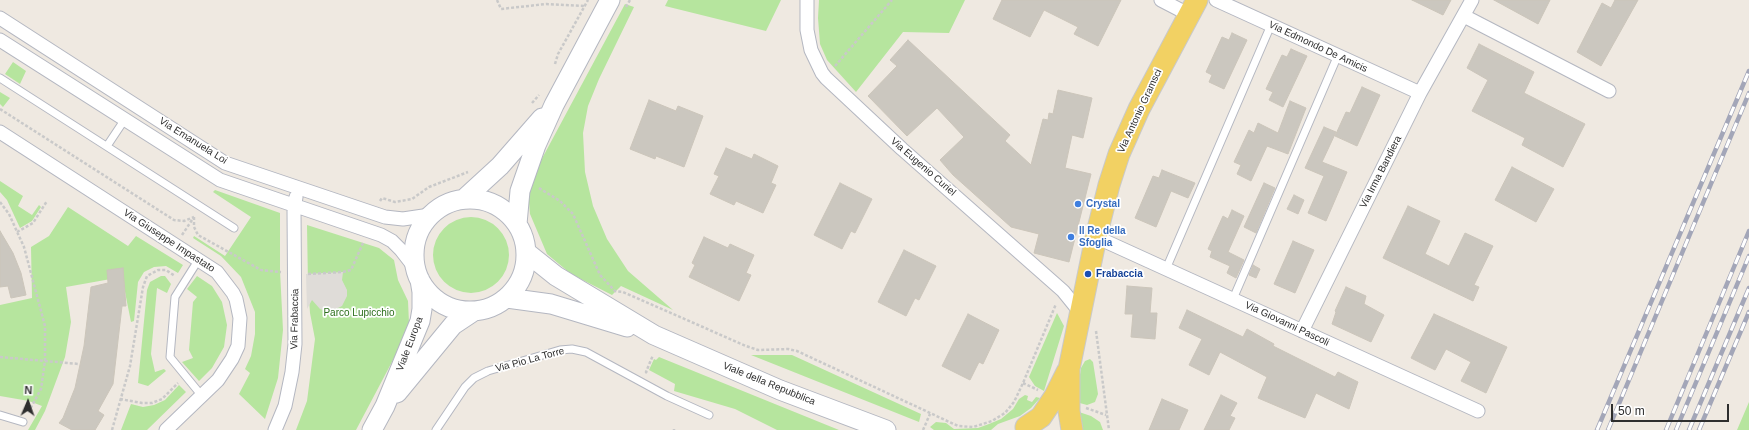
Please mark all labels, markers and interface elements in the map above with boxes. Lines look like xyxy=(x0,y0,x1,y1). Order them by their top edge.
street label: Via Edmondo De Amicis xyxy=(1267,19,1369,75)
street label: Via Antonio Gramsci xyxy=(1115,67,1165,155)
street label: Via Emanuela Loi xyxy=(157,115,229,167)
street label: Via Irma Bandiera xyxy=(1358,134,1404,210)
street label: Via Eugenio Curiel xyxy=(888,135,958,199)
place label: Crystal xyxy=(1086,198,1120,210)
marker: Crystal xyxy=(1073,199,1083,209)
street label: Via Giuseppe Impastato xyxy=(121,207,217,275)
place label: Il Re della Sfoglia xyxy=(1079,225,1126,248)
marker: Il Re della Sfoglia xyxy=(1066,232,1076,242)
place label: Frabaccia xyxy=(1096,268,1143,280)
marker: Frabaccia xyxy=(1083,269,1093,279)
street label: Via Frabaccia xyxy=(288,288,302,350)
street label: Via Giovanni Pascoli xyxy=(1243,299,1331,349)
park label: Parco Lupicchio xyxy=(323,307,395,319)
street label: Viale Europa xyxy=(394,315,426,373)
street label: Via Pio La Torre xyxy=(494,345,566,375)
street label: Viale della Repubblica xyxy=(721,360,817,408)
north arrow xyxy=(8,382,48,422)
text: N xyxy=(24,384,33,396)
scale bar xyxy=(1613,396,1731,422)
text: 50 m xyxy=(1618,404,1645,418)

